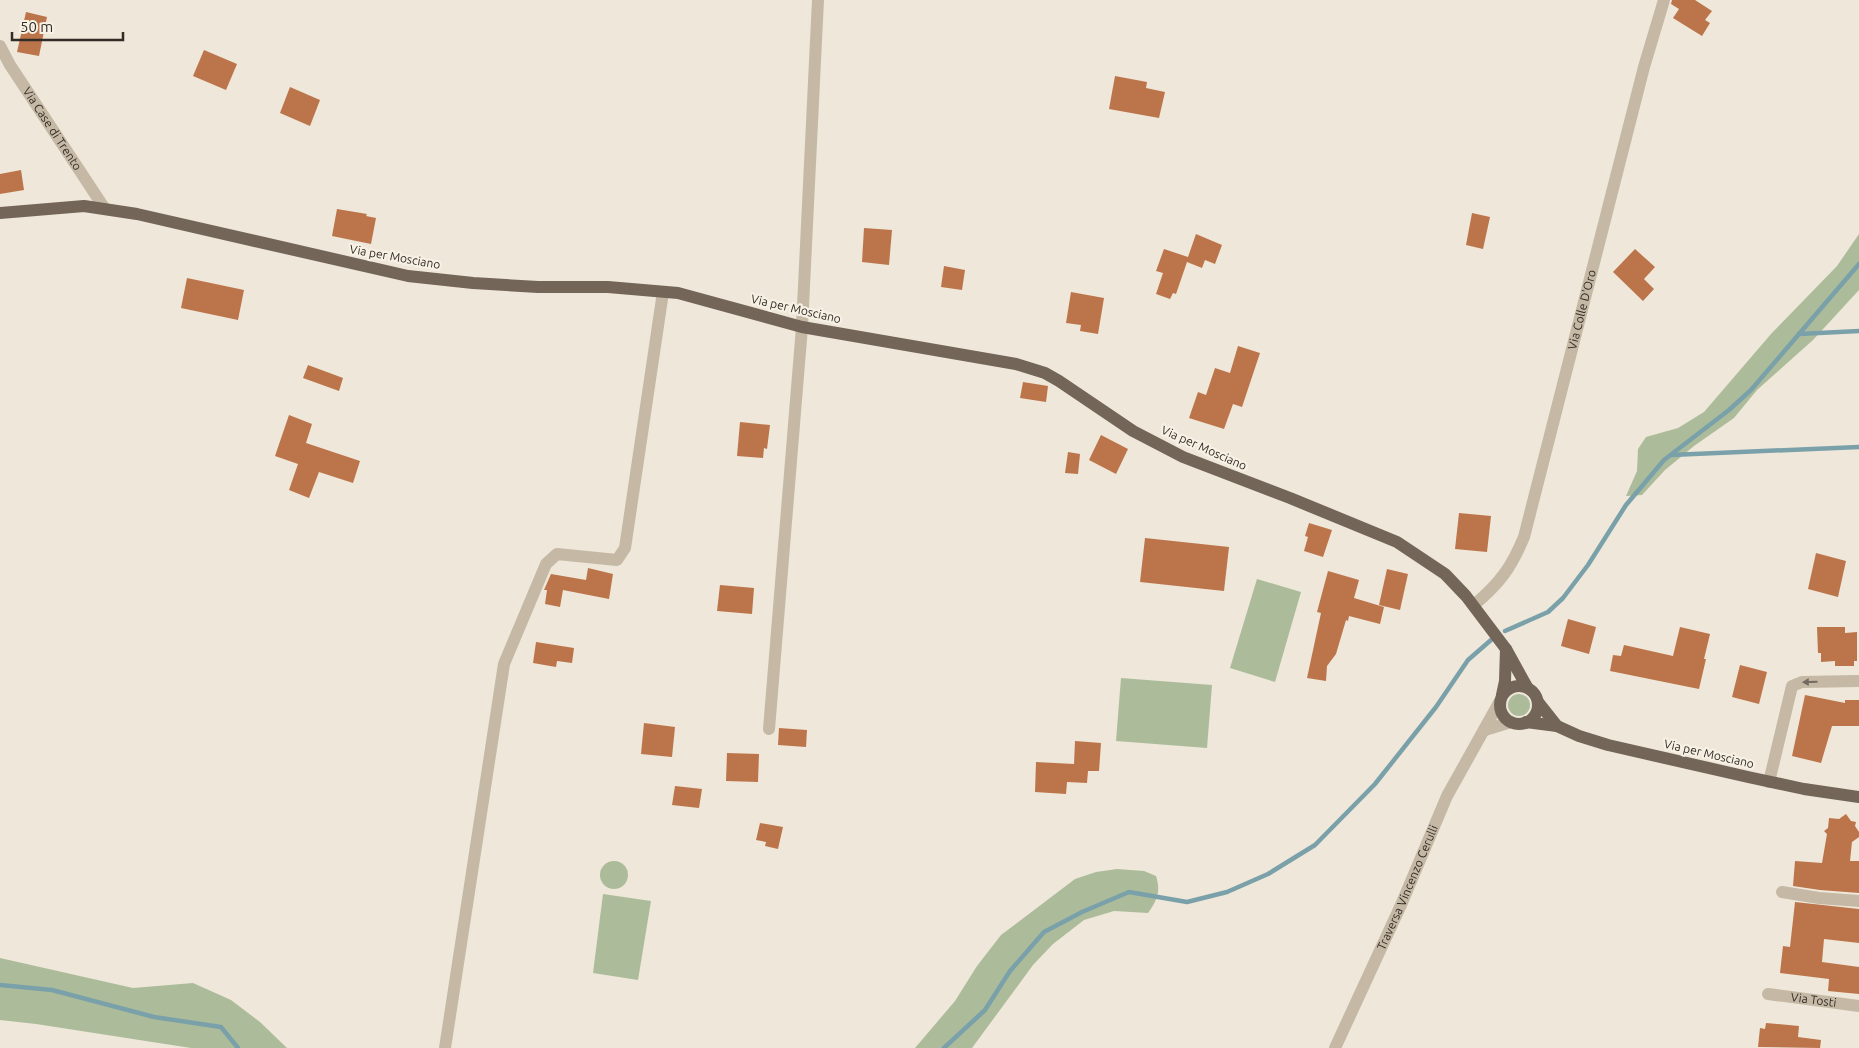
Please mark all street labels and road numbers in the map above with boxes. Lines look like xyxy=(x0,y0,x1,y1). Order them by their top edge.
street label: Via Case di Trento xyxy=(20,85,85,173)
street label: Via per Mosciano xyxy=(349,242,442,271)
street label: Via Colle D'Oro xyxy=(1565,268,1598,351)
street label: Via per Mosciano xyxy=(750,292,842,325)
street label: Via per Mosciano xyxy=(1160,423,1249,472)
street label: Via per Mosciano xyxy=(1663,737,1755,770)
street label: Traversa Vincenzo Cerulli xyxy=(1374,823,1440,952)
street label: Via Tosti xyxy=(1790,990,1837,1009)

